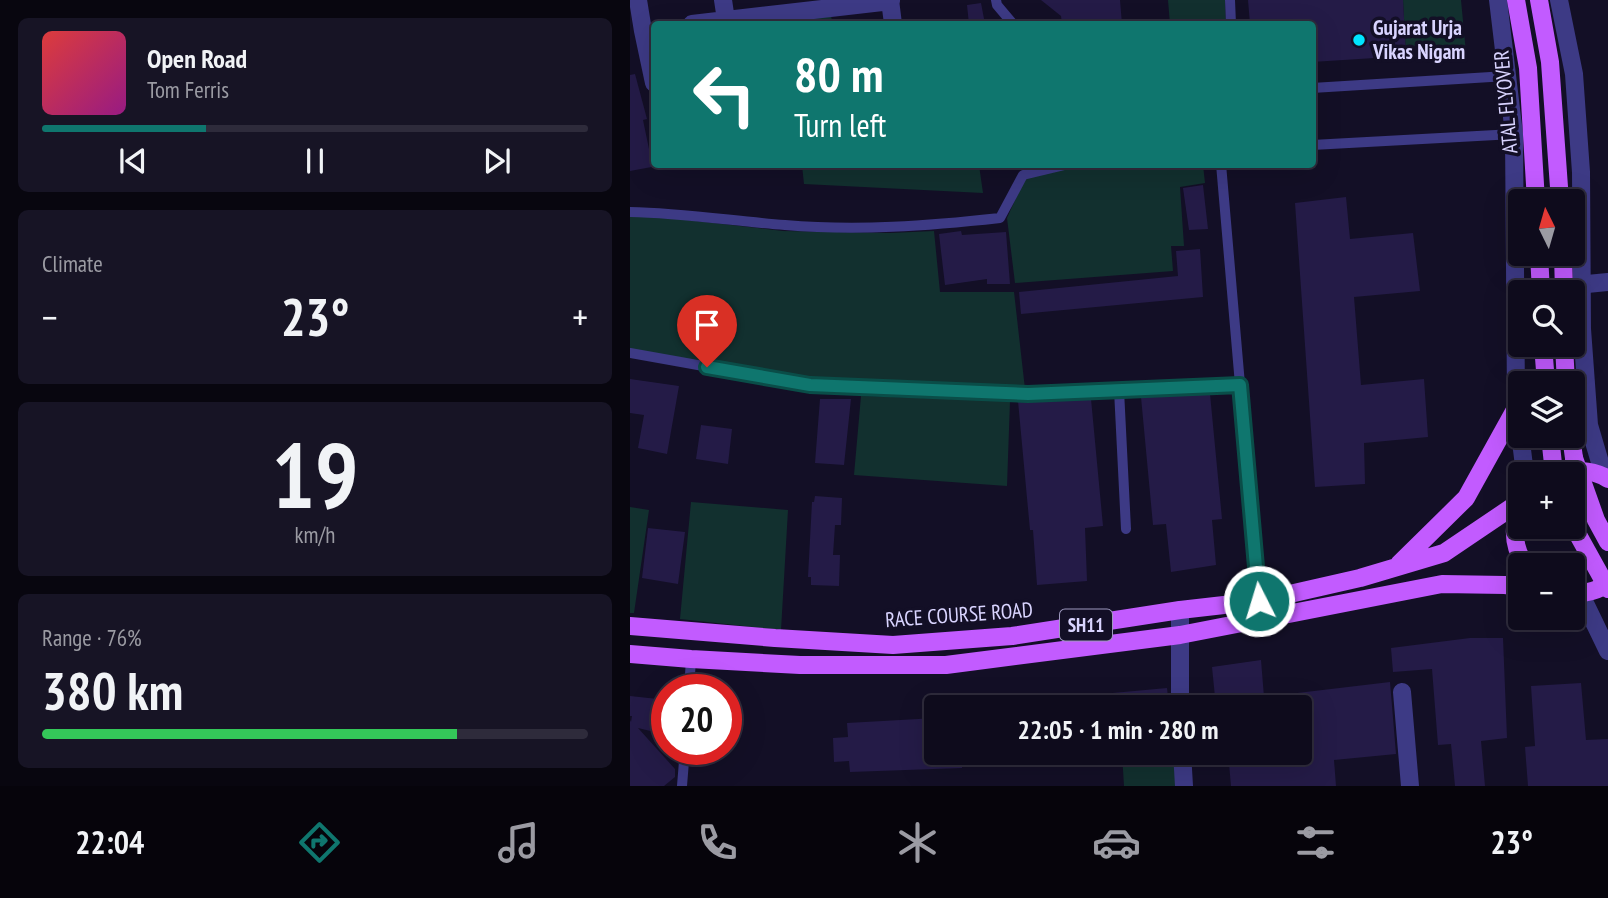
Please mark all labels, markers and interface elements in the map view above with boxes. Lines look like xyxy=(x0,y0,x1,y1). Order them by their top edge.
place label: Gujarat Urja Vikas Nigam xyxy=(1372,14,1465,65)
marker: Gujarat Urja Vikas Nigam xyxy=(1351,32,1367,48)
text: Open Road xyxy=(147,42,247,75)
text: 80 m xyxy=(794,42,883,106)
icon: left xyxy=(679,49,770,140)
street label: ATAL FLYOVER xyxy=(1488,49,1523,155)
text: Tom Ferris xyxy=(147,75,229,104)
text: Turn left xyxy=(794,104,886,146)
icon: previous xyxy=(114,142,152,180)
icon: pause xyxy=(296,142,334,180)
icon: next xyxy=(478,142,516,180)
north arrow xyxy=(1508,189,1586,266)
map controls xyxy=(1508,189,1585,630)
text: Climate xyxy=(42,249,103,278)
button: search xyxy=(1508,280,1585,357)
text: 23° xyxy=(281,283,349,350)
text: − xyxy=(42,292,58,341)
text: + xyxy=(572,292,588,341)
pin xyxy=(677,295,737,367)
icon: arrive xyxy=(688,306,726,344)
button: layers xyxy=(1508,371,1585,448)
text: 19 xyxy=(272,415,359,533)
button: + xyxy=(1508,462,1585,539)
text: km/h xyxy=(295,520,335,549)
button: − xyxy=(1508,553,1585,630)
position arrow xyxy=(1222,564,1296,638)
street label: RACE COURSE ROAD xyxy=(884,596,1034,633)
road number: SH11 xyxy=(1060,610,1112,640)
text: Range · 76% xyxy=(42,623,142,652)
text: 380 km xyxy=(42,657,183,724)
speed limit sign: 20 xyxy=(651,674,742,765)
text: 22:05 · 1 min · 280 m xyxy=(1018,713,1218,746)
icon: directions xyxy=(295,818,344,867)
icon: music xyxy=(494,818,543,867)
icon: phone xyxy=(693,818,742,867)
icon: climate xyxy=(893,818,942,867)
icon: car xyxy=(1092,818,1141,867)
icon: filters xyxy=(1291,818,1340,867)
text: 22:04 xyxy=(75,821,144,863)
text: 23° xyxy=(1491,821,1533,863)

